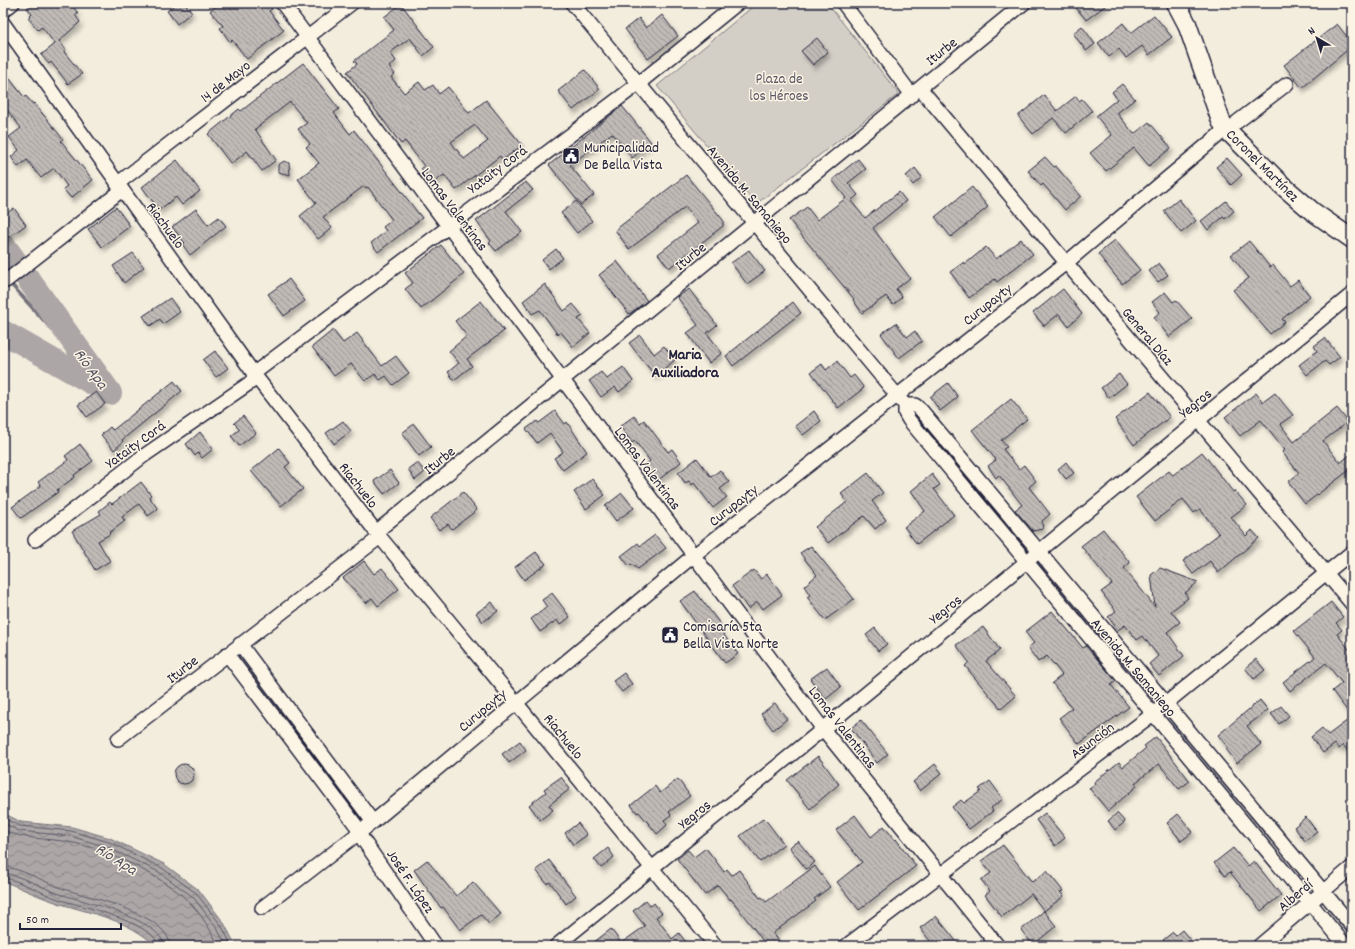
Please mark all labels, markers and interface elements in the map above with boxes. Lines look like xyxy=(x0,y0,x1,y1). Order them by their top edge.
north arrow xyxy=(1297,18,1337,58)
text: N xyxy=(1305,23,1320,40)
street label: Iturbe xyxy=(922,33,963,72)
street label: 14 de Mayo xyxy=(196,56,256,109)
park label: Plaza de los Héroes xyxy=(749,69,809,108)
street label: Coronel Martínez xyxy=(1220,125,1303,208)
place label: Municipalidad De Bella Vista xyxy=(584,138,663,177)
street label: Yataity Corá xyxy=(464,140,533,200)
street label: Avenida M. Samaniego xyxy=(700,141,797,250)
public building icon: Municipalidad De Bella Vista xyxy=(561,146,581,166)
street label: Lomas Valentinas xyxy=(415,164,492,257)
street label: Riachuelo xyxy=(140,198,189,254)
street label: Iturbe xyxy=(671,238,712,277)
street label: Curupayty xyxy=(959,279,1018,332)
street label: General Díaz xyxy=(1115,303,1178,372)
water label: Río Apa xyxy=(67,344,113,396)
district label: Maria Auxiliadora xyxy=(652,344,720,385)
street label: Yegros xyxy=(1175,384,1218,425)
street label: Yataity Corá xyxy=(101,416,171,475)
street label: Lomas Valentinas xyxy=(608,423,685,516)
street label: Iturbe xyxy=(420,442,461,481)
street label: Riachuelo xyxy=(332,458,383,514)
street label: Curupayty xyxy=(705,480,764,533)
street label: Yegros xyxy=(925,590,968,631)
street label: Avenida M. Samaniego xyxy=(1084,614,1181,723)
place label: Comisaría 5ta Bella Vista Norte xyxy=(683,617,779,656)
public building icon: Comisaría 5ta Bella Vista Norte xyxy=(660,625,680,645)
street label: Iturbe xyxy=(163,651,204,690)
street label: Lomas Valentinas xyxy=(802,682,881,774)
street label: Curupayty xyxy=(454,684,513,738)
street label: Riachuelo xyxy=(537,710,588,765)
street label: Asunción xyxy=(1067,718,1120,766)
street label: Yegros xyxy=(674,795,717,836)
water label: Río Apa xyxy=(90,838,142,883)
street label: José F. López xyxy=(380,846,439,919)
street label: Alberdí xyxy=(1274,874,1320,918)
scale bar xyxy=(20,905,121,931)
text: 50 m xyxy=(26,912,49,929)

